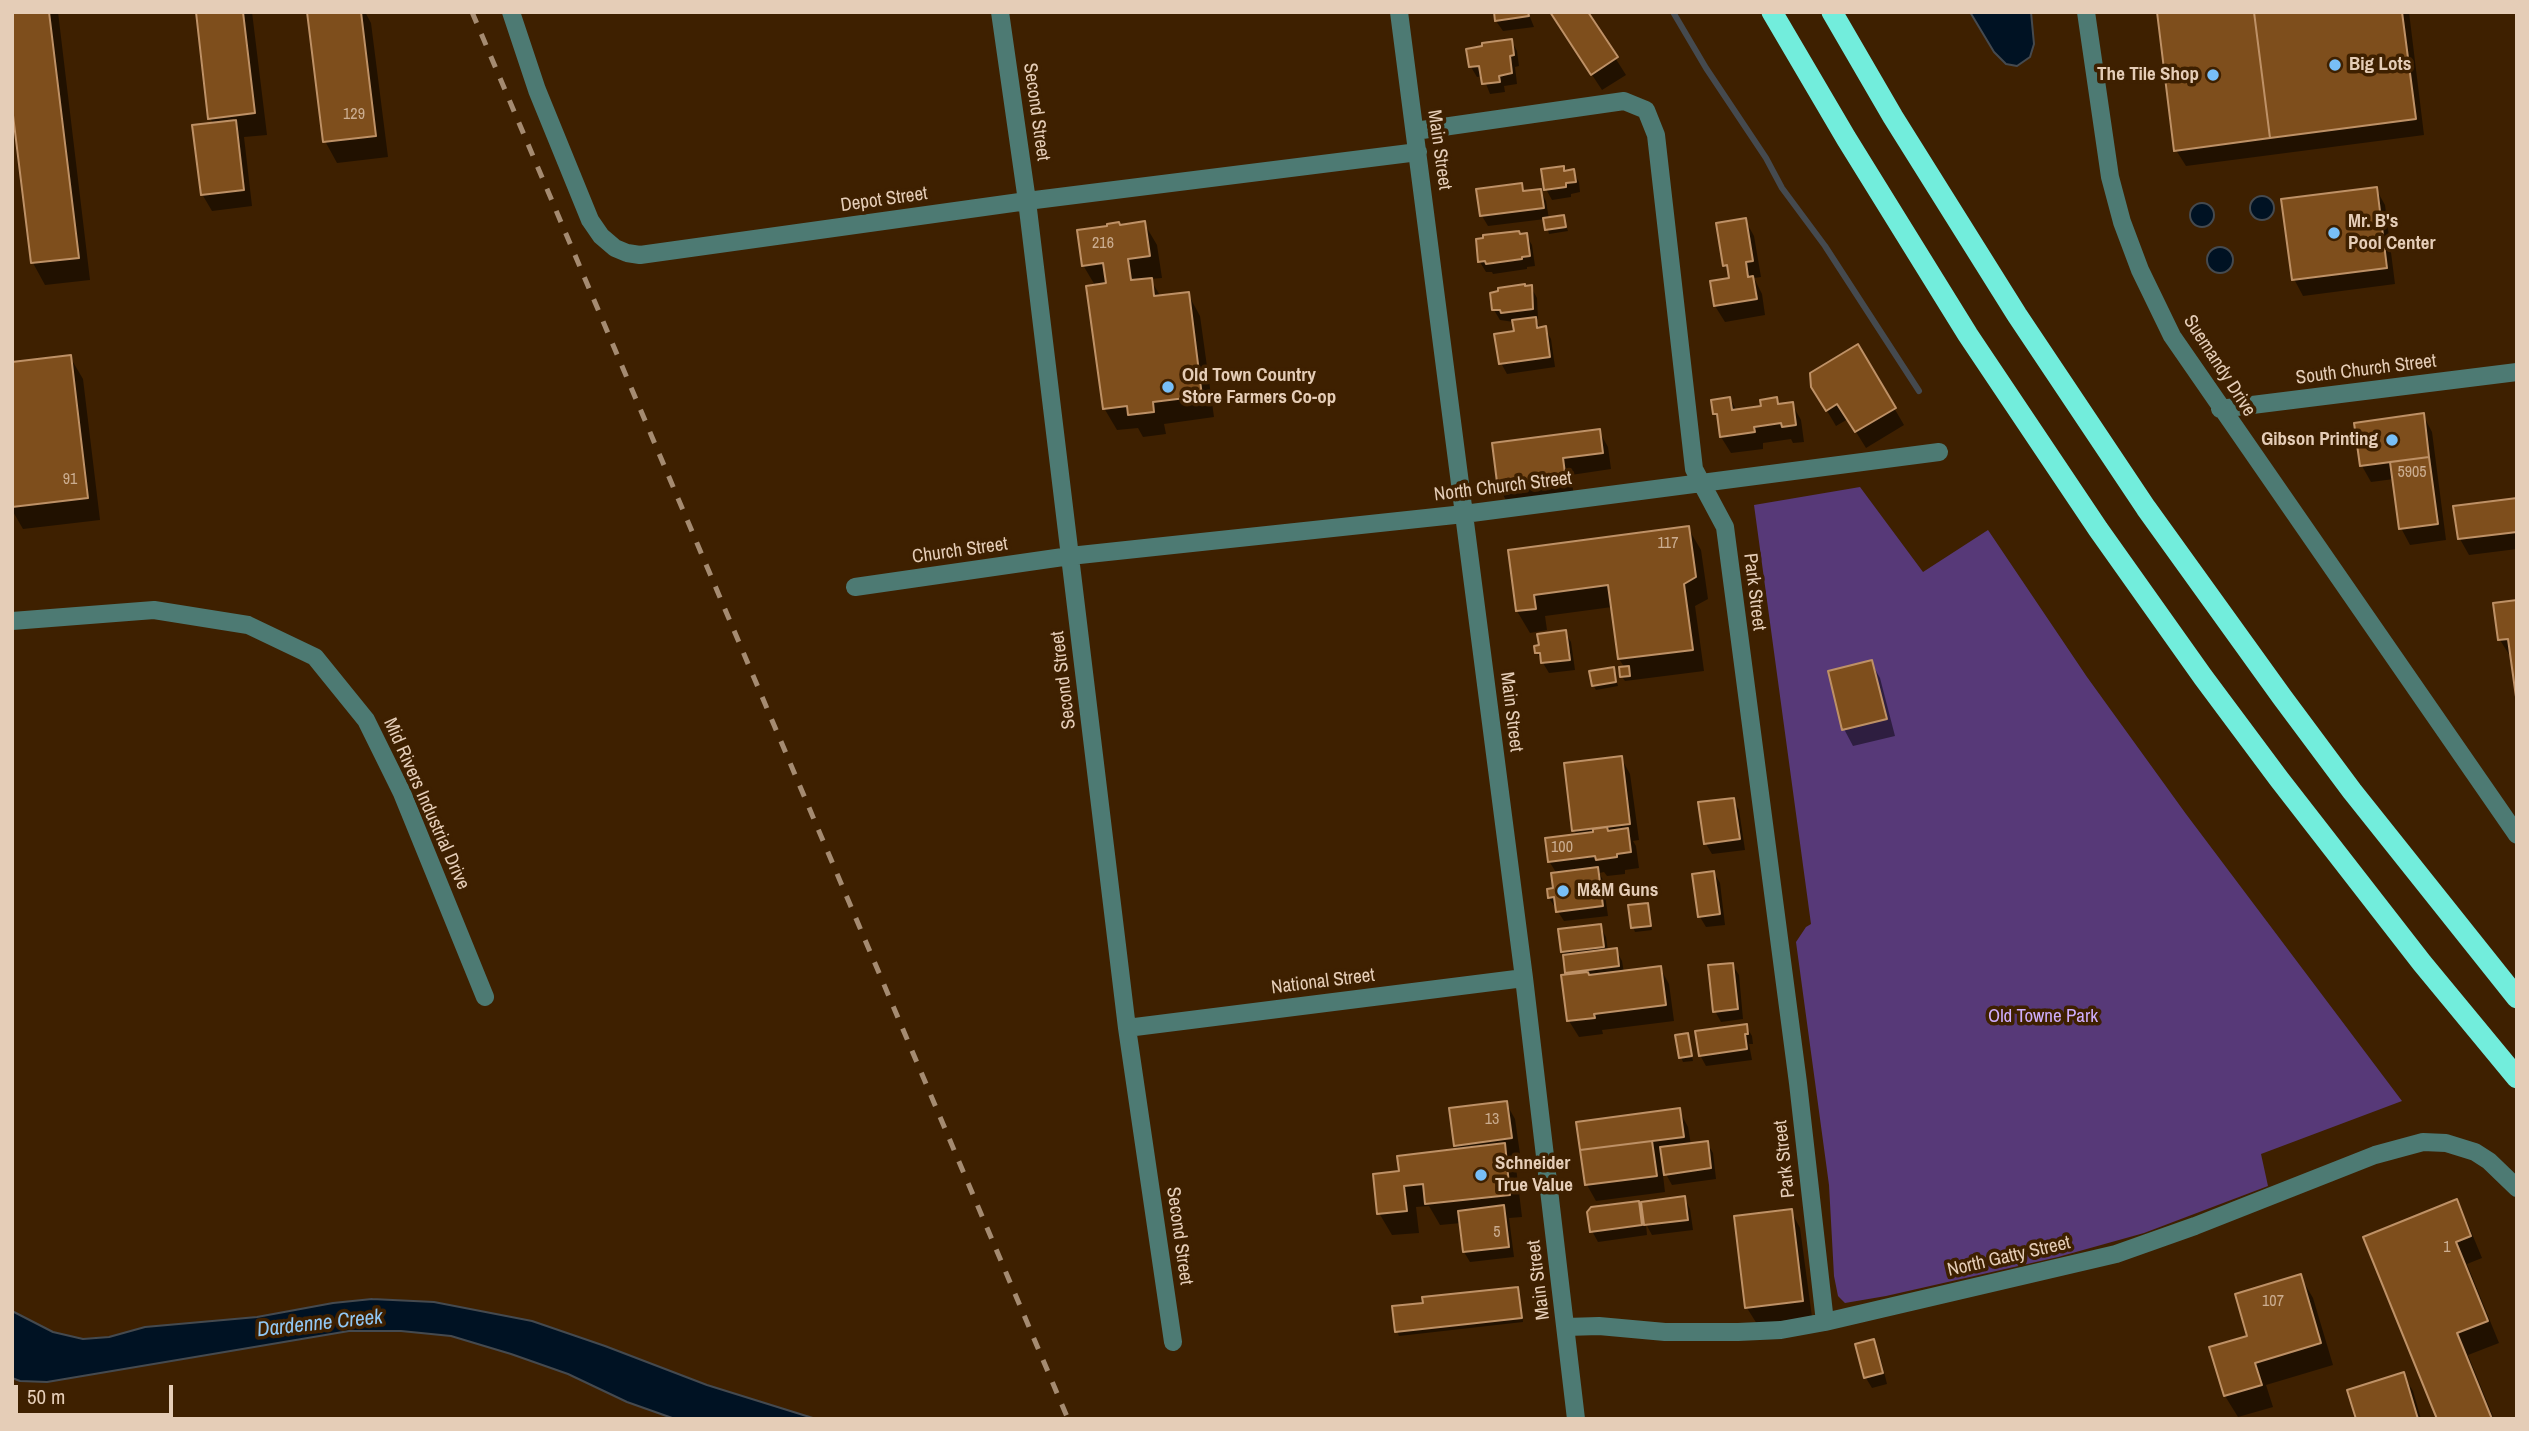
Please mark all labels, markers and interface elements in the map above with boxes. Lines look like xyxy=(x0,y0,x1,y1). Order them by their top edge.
place label: Big Lots xyxy=(2349,54,2411,76)
marker: Big Lots xyxy=(2327,57,2343,73)
street label: Second Street xyxy=(1018,62,1054,162)
place label: The Tile Shop xyxy=(2097,64,2199,86)
marker: The Tile Shop xyxy=(2205,67,2221,83)
house number: 129 xyxy=(343,105,365,125)
street label: Main Street xyxy=(1422,109,1456,191)
street label: Depot Street xyxy=(839,183,929,217)
place label: Mr. B's Pool Center xyxy=(2348,211,2435,255)
marker: Mr. B's Pool Center xyxy=(2326,225,2342,241)
house number: 216 xyxy=(1092,234,1114,254)
street label: Suemandy Drive xyxy=(2178,311,2260,421)
street label: South Church Street xyxy=(2295,350,2437,390)
place label: Old Town Country Store Farmers Co-op xyxy=(1182,365,1336,409)
marker: Old Town Country Store Farmers Co-op xyxy=(1160,379,1176,395)
place label: Gibson Printing xyxy=(2261,429,2378,451)
marker: Gibson Printing xyxy=(2384,432,2400,448)
house number: 5905 xyxy=(2397,463,2427,483)
street label: North Church Street xyxy=(1433,467,1573,507)
house number: 91 xyxy=(63,470,77,490)
street label: Church Street xyxy=(911,533,1009,569)
house number: 117 xyxy=(1658,534,1678,554)
street label: Park Street xyxy=(1738,552,1770,632)
street label: Second Street xyxy=(1047,630,1081,730)
street label: Main Street xyxy=(1495,671,1527,753)
street label: Mid Rivers Industrial Drive xyxy=(378,715,474,893)
house number: 100 xyxy=(1551,838,1573,858)
place label: M&M Guns xyxy=(1577,880,1658,902)
marker: M&M Guns xyxy=(1555,883,1571,899)
street label: National Street xyxy=(1270,964,1376,1000)
park label: Old Towne Park xyxy=(1988,1006,2098,1028)
house number: 13 xyxy=(1485,1110,1499,1130)
street label: Park Street xyxy=(1770,1119,1800,1199)
place label: Schneider True Value xyxy=(1495,1153,1573,1197)
marker: Schneider True Value xyxy=(1473,1167,1489,1183)
street label: Second Street xyxy=(1161,1186,1197,1286)
house number: 5 xyxy=(1493,1223,1501,1243)
street label: North Gatty Street xyxy=(1945,1232,2073,1282)
house number: 1 xyxy=(2443,1238,2451,1258)
street label: Main Street xyxy=(1523,1239,1555,1321)
house number: 107 xyxy=(2262,1292,2284,1312)
water label: Dardenne Creek xyxy=(256,1305,384,1343)
scale bar xyxy=(18,1372,177,1416)
text: 50 m xyxy=(27,1382,65,1411)

